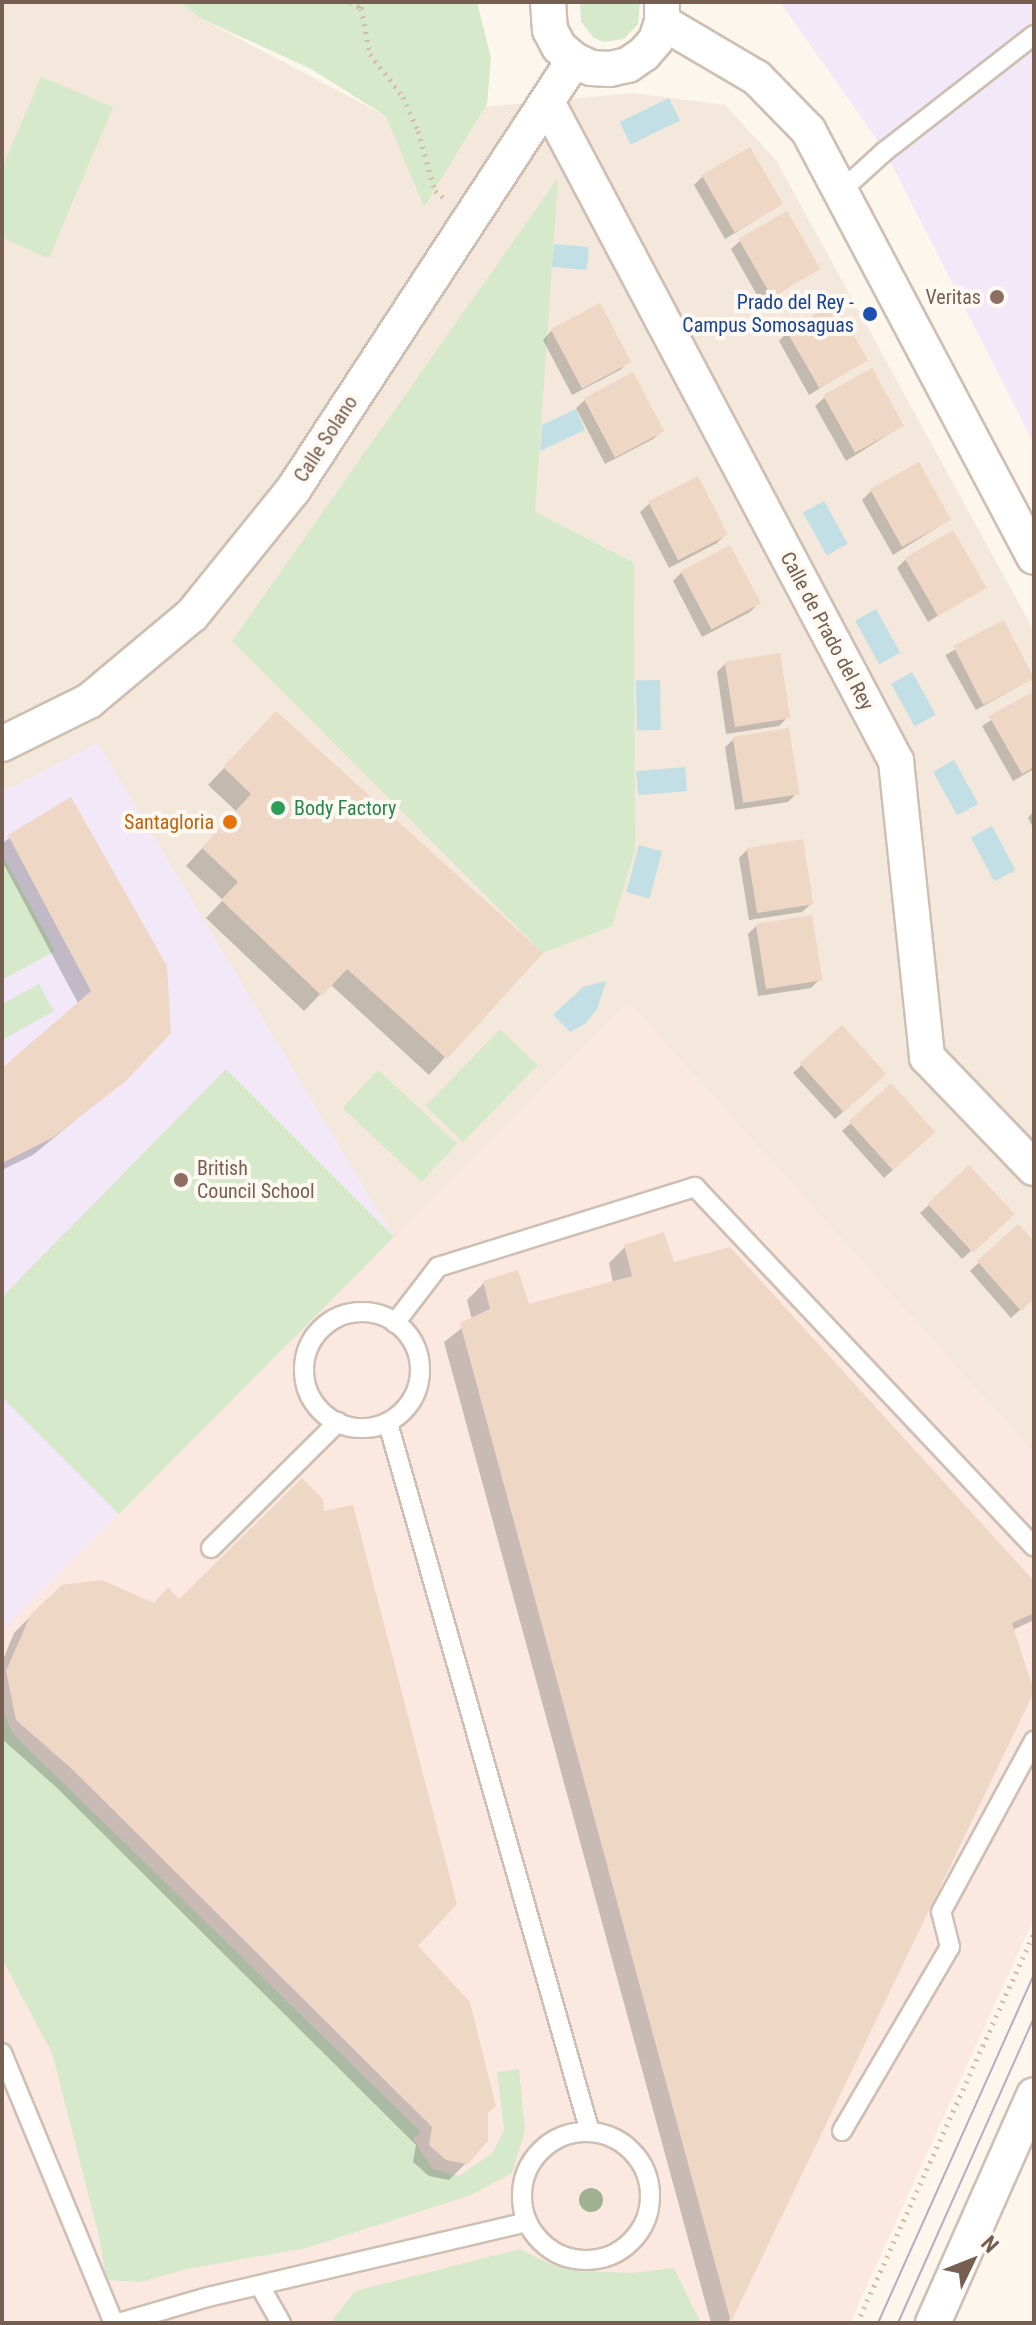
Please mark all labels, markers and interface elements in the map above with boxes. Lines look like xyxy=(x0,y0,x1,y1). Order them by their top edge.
place label: Veritas xyxy=(926,285,981,309)
marker: Veritas xyxy=(988,288,1006,306)
place label: Prado del Rey - Campus Somosaguas xyxy=(682,290,854,337)
marker: Prado del Rey - Campus Somosaguas xyxy=(861,305,879,323)
street label: Calle Solano xyxy=(289,391,363,487)
street label: Calle de Prado del Rey xyxy=(775,548,879,714)
place label: Body Factory xyxy=(294,796,396,820)
marker: Body Factory xyxy=(269,799,287,817)
place label: Santagloria xyxy=(124,810,214,834)
marker: Santagloria xyxy=(221,813,239,831)
place label: British Council School xyxy=(197,1156,315,1203)
marker: British Council School xyxy=(172,1171,190,1189)
north arrow xyxy=(932,2221,1012,2301)
text: N xyxy=(976,2231,1004,2258)

